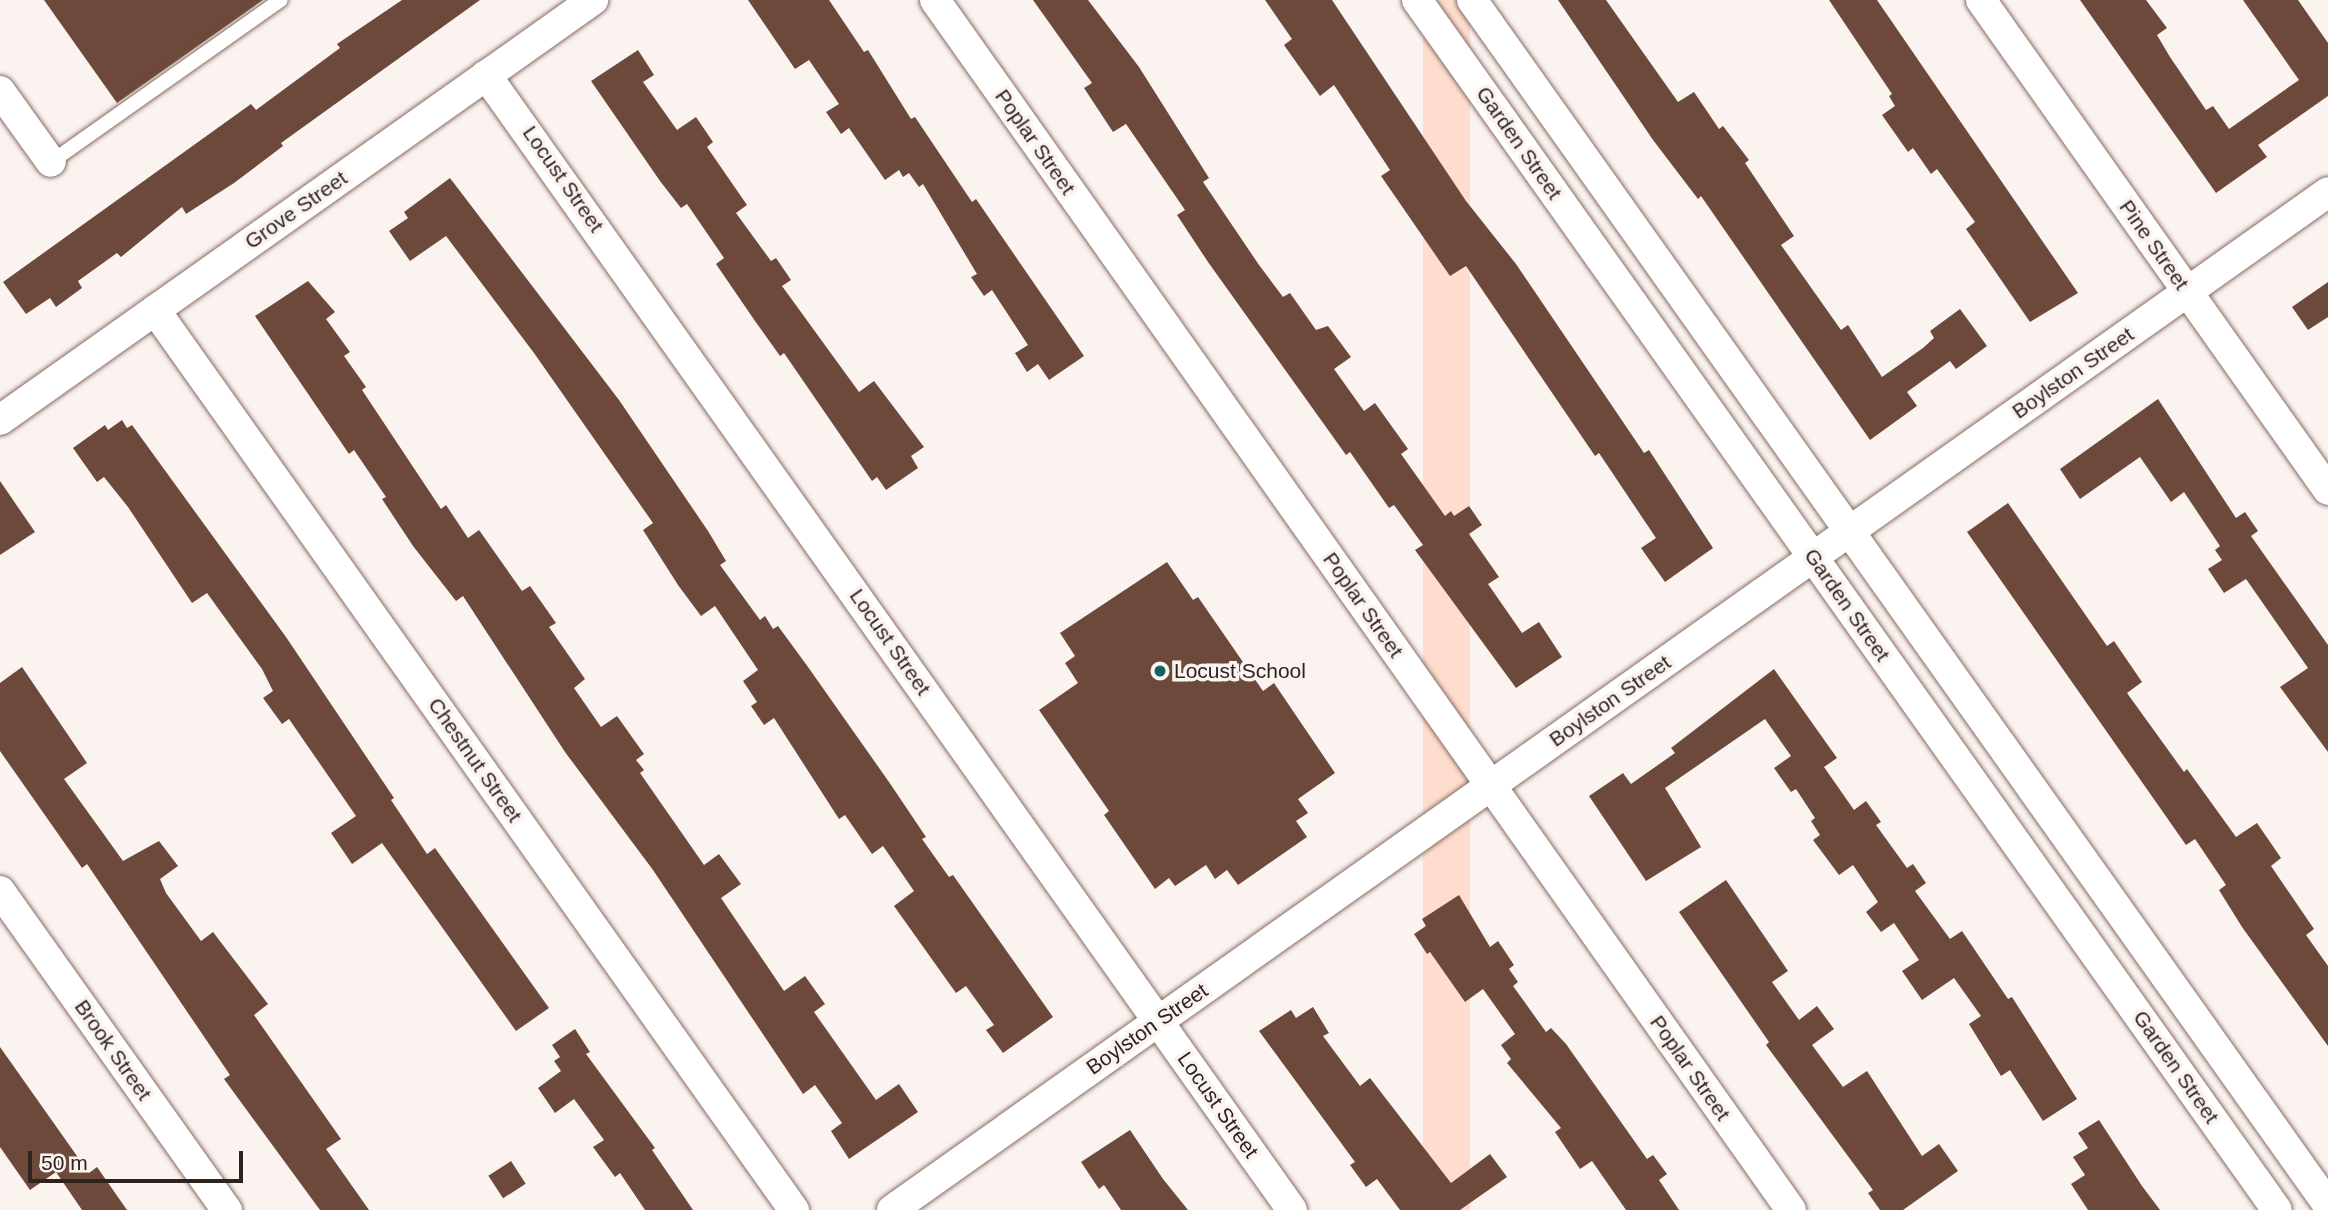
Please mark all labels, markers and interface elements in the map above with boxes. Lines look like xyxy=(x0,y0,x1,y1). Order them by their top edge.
street label: Garden Street xyxy=(1471,82,1567,204)
street label: Poplar Street xyxy=(990,85,1080,199)
street label: Locust Street xyxy=(517,121,609,237)
street label: Grove Street xyxy=(240,166,352,254)
street label: Pine Street xyxy=(2114,195,2194,295)
street label: Boylston Street xyxy=(2007,322,2139,424)
street label: Garden Street xyxy=(1799,544,1895,666)
street label: Poplar Street xyxy=(1318,548,1408,662)
street label: Locust Street xyxy=(844,584,936,700)
street label: Boylston Street xyxy=(1544,650,1676,752)
place label: Locust School xyxy=(1174,658,1306,684)
marker: Locust School xyxy=(1152,663,1168,679)
street label: Chestnut Street xyxy=(423,693,527,827)
street label: Boylston Street xyxy=(1081,978,1213,1080)
street label: Brook Street xyxy=(69,995,157,1105)
street label: Garden Street xyxy=(2128,1006,2224,1128)
street label: Poplar Street xyxy=(1645,1011,1735,1125)
street label: Locust Street xyxy=(1172,1047,1264,1163)
scale bar xyxy=(32,1136,247,1180)
text: 50 m xyxy=(41,1151,88,1174)

